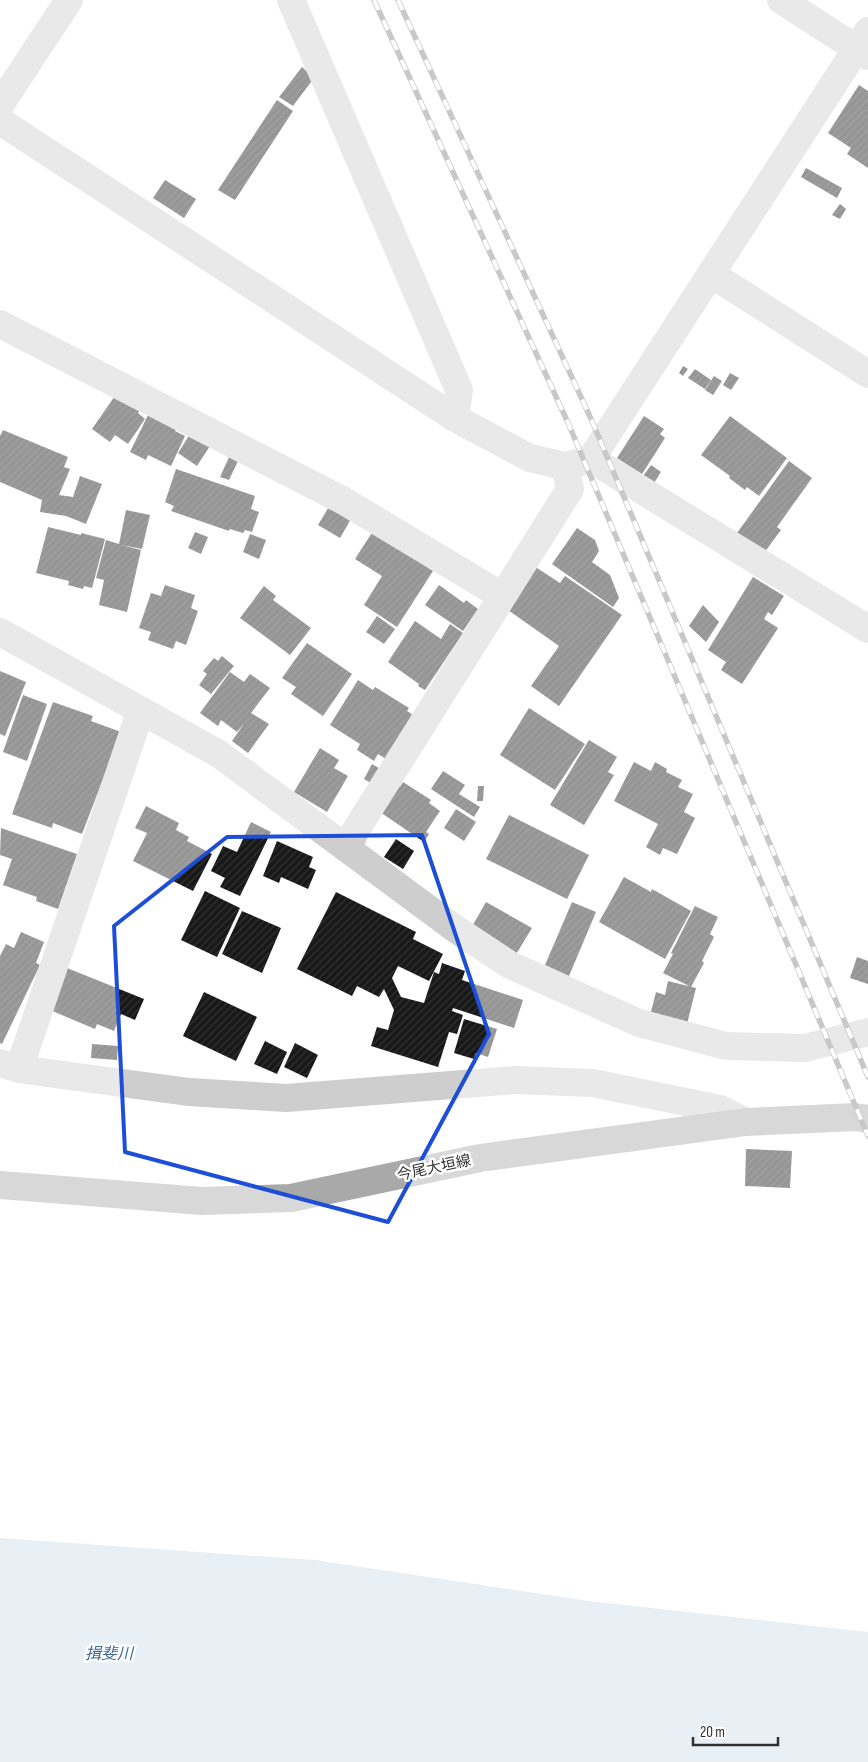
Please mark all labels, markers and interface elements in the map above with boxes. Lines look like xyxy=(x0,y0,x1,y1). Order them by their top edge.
street label: 今尾大垣線 xyxy=(395,1151,473,1185)
water label: 揖斐川 xyxy=(85,1645,135,1664)
scale bar xyxy=(693,1714,778,1746)
text: 20 m xyxy=(700,1723,725,1742)

